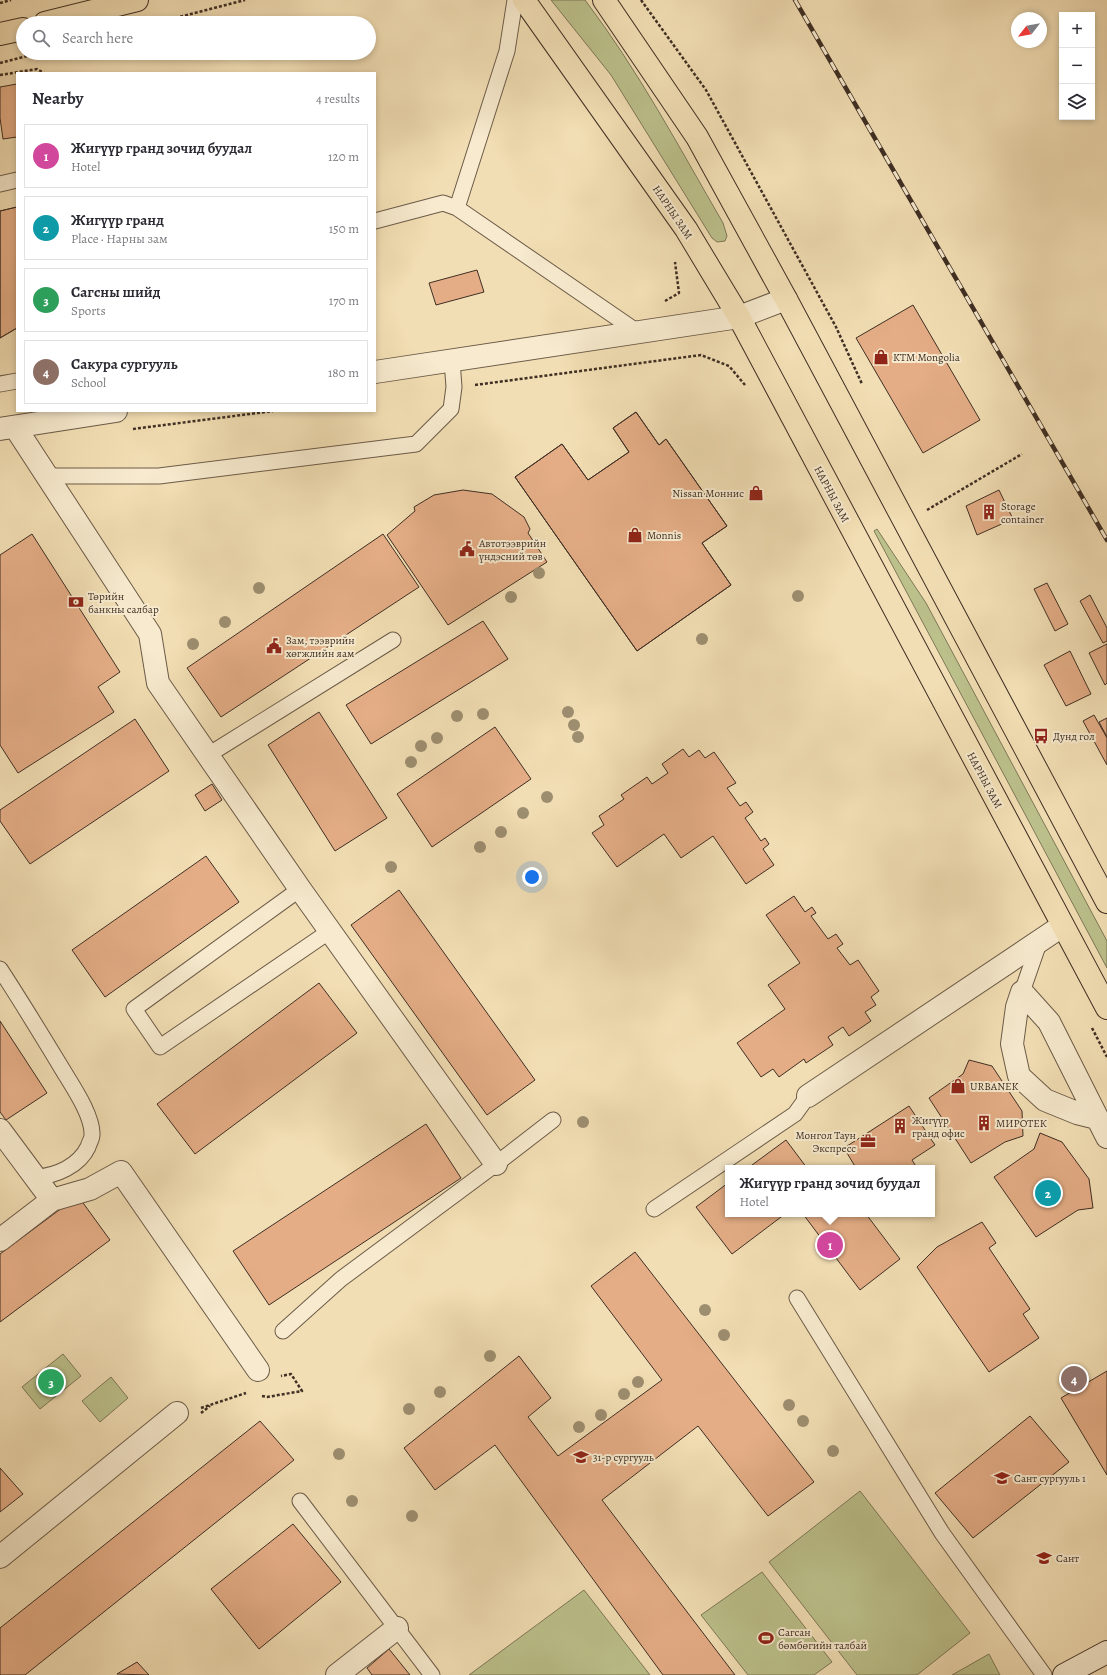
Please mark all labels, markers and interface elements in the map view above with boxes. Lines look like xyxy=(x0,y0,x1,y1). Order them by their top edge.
north arrow xyxy=(1011,12,1047,48)
map controls xyxy=(1059,12,1095,120)
button: + xyxy=(1059,12,1095,48)
search box xyxy=(16,16,376,60)
icon: search xyxy=(30,27,52,49)
text: Search here xyxy=(62,28,133,48)
button: − xyxy=(1059,48,1095,84)
button: layers xyxy=(1059,84,1095,120)
text: Nearby xyxy=(32,87,83,110)
text: 4 results xyxy=(316,90,360,107)
text: Жигүүр гранд зочид буудал xyxy=(71,138,252,158)
text: 1 xyxy=(44,148,48,165)
text: 120 m xyxy=(328,148,359,165)
text: Hotel xyxy=(71,158,100,175)
street label: НАРНЫ ЗАМ xyxy=(649,182,696,242)
text: Жигүүр гранд xyxy=(71,210,164,230)
text: 2 xyxy=(43,220,49,237)
text: 150 m xyxy=(329,220,359,237)
text: Place · Нарны зам xyxy=(71,230,168,247)
text: Сагсны шийд xyxy=(71,282,160,302)
text: 3 xyxy=(43,292,49,309)
text: 170 m xyxy=(329,292,359,309)
text: Sports xyxy=(71,302,106,319)
shop icon: KTM Mongolia xyxy=(872,348,890,366)
place label: KTM Mongolia xyxy=(893,350,961,365)
text: Сакура сургууль xyxy=(71,354,178,374)
text: 4 xyxy=(43,364,49,381)
text: 180 m xyxy=(328,364,359,381)
text: School xyxy=(71,374,106,391)
street label: НАРНЫ ЗАМ xyxy=(810,463,853,525)
shop icon: Nissan Моннис xyxy=(747,484,765,502)
place label: Nissan Моннис xyxy=(672,486,744,501)
place label: Storage container xyxy=(1001,499,1044,527)
building icon: Storage container xyxy=(980,503,998,521)
shop icon: Monnis xyxy=(626,526,644,544)
place label: Monnis xyxy=(647,528,681,543)
place label: Автотээврийн үндэсний төв xyxy=(478,536,546,564)
public building icon: Автотээврийн үндэсний төв xyxy=(458,540,476,558)
place label: Төрийн банкны салбар xyxy=(88,589,159,617)
bank icon: Төрийн банкны салбар xyxy=(67,593,85,611)
place label: Зам, тээврийн хөгжлийн яам xyxy=(286,633,355,661)
public building icon: Зам, тээврийн хөгжлийн яам xyxy=(265,637,283,655)
bus stop icon: Дунд гол xyxy=(1032,727,1050,745)
place label: Дунд гол xyxy=(1053,729,1095,744)
street label: НАРНЫ ЗАМ xyxy=(963,749,1006,811)
your location xyxy=(522,867,542,887)
shop icon: URBANEK xyxy=(949,1077,967,1095)
place label: URBANEK xyxy=(970,1079,1019,1094)
place label: Жигүүр гранд офис xyxy=(912,1113,965,1141)
building icon: МИРОТЕК xyxy=(975,1114,993,1132)
place label: МИРОТЕК xyxy=(996,1116,1047,1131)
building icon: Жигүүр гранд офис xyxy=(891,1117,909,1135)
place label: Монгол Таун Экспресс xyxy=(795,1128,856,1156)
office icon: Монгол Таун Экспресс xyxy=(859,1132,877,1150)
popup xyxy=(725,1165,935,1217)
text: Жигүүр гранд зочид буудал xyxy=(739,1173,921,1193)
pin: 2 xyxy=(1035,1178,1061,1208)
text: Hotel xyxy=(739,1193,769,1210)
pin: 1 xyxy=(817,1230,843,1260)
pin: 4 xyxy=(1061,1364,1087,1394)
pin: 3 xyxy=(38,1367,64,1397)
school or university icon: 31-р сургууль xyxy=(572,1448,590,1466)
place label: 31-р сургууль xyxy=(593,1450,654,1465)
school or university icon: Сант сургууль 1 xyxy=(993,1469,1011,1487)
place label: Сант сургууль 1 xyxy=(1014,1471,1086,1486)
school or university icon: Сант xyxy=(1035,1549,1053,1567)
place label: Сант xyxy=(1056,1551,1079,1566)
place label: Сагсан бөмбөгийн талбай xyxy=(778,1625,867,1653)
sports icon: Сагсан бөмбөгийн талбай xyxy=(757,1629,775,1647)

